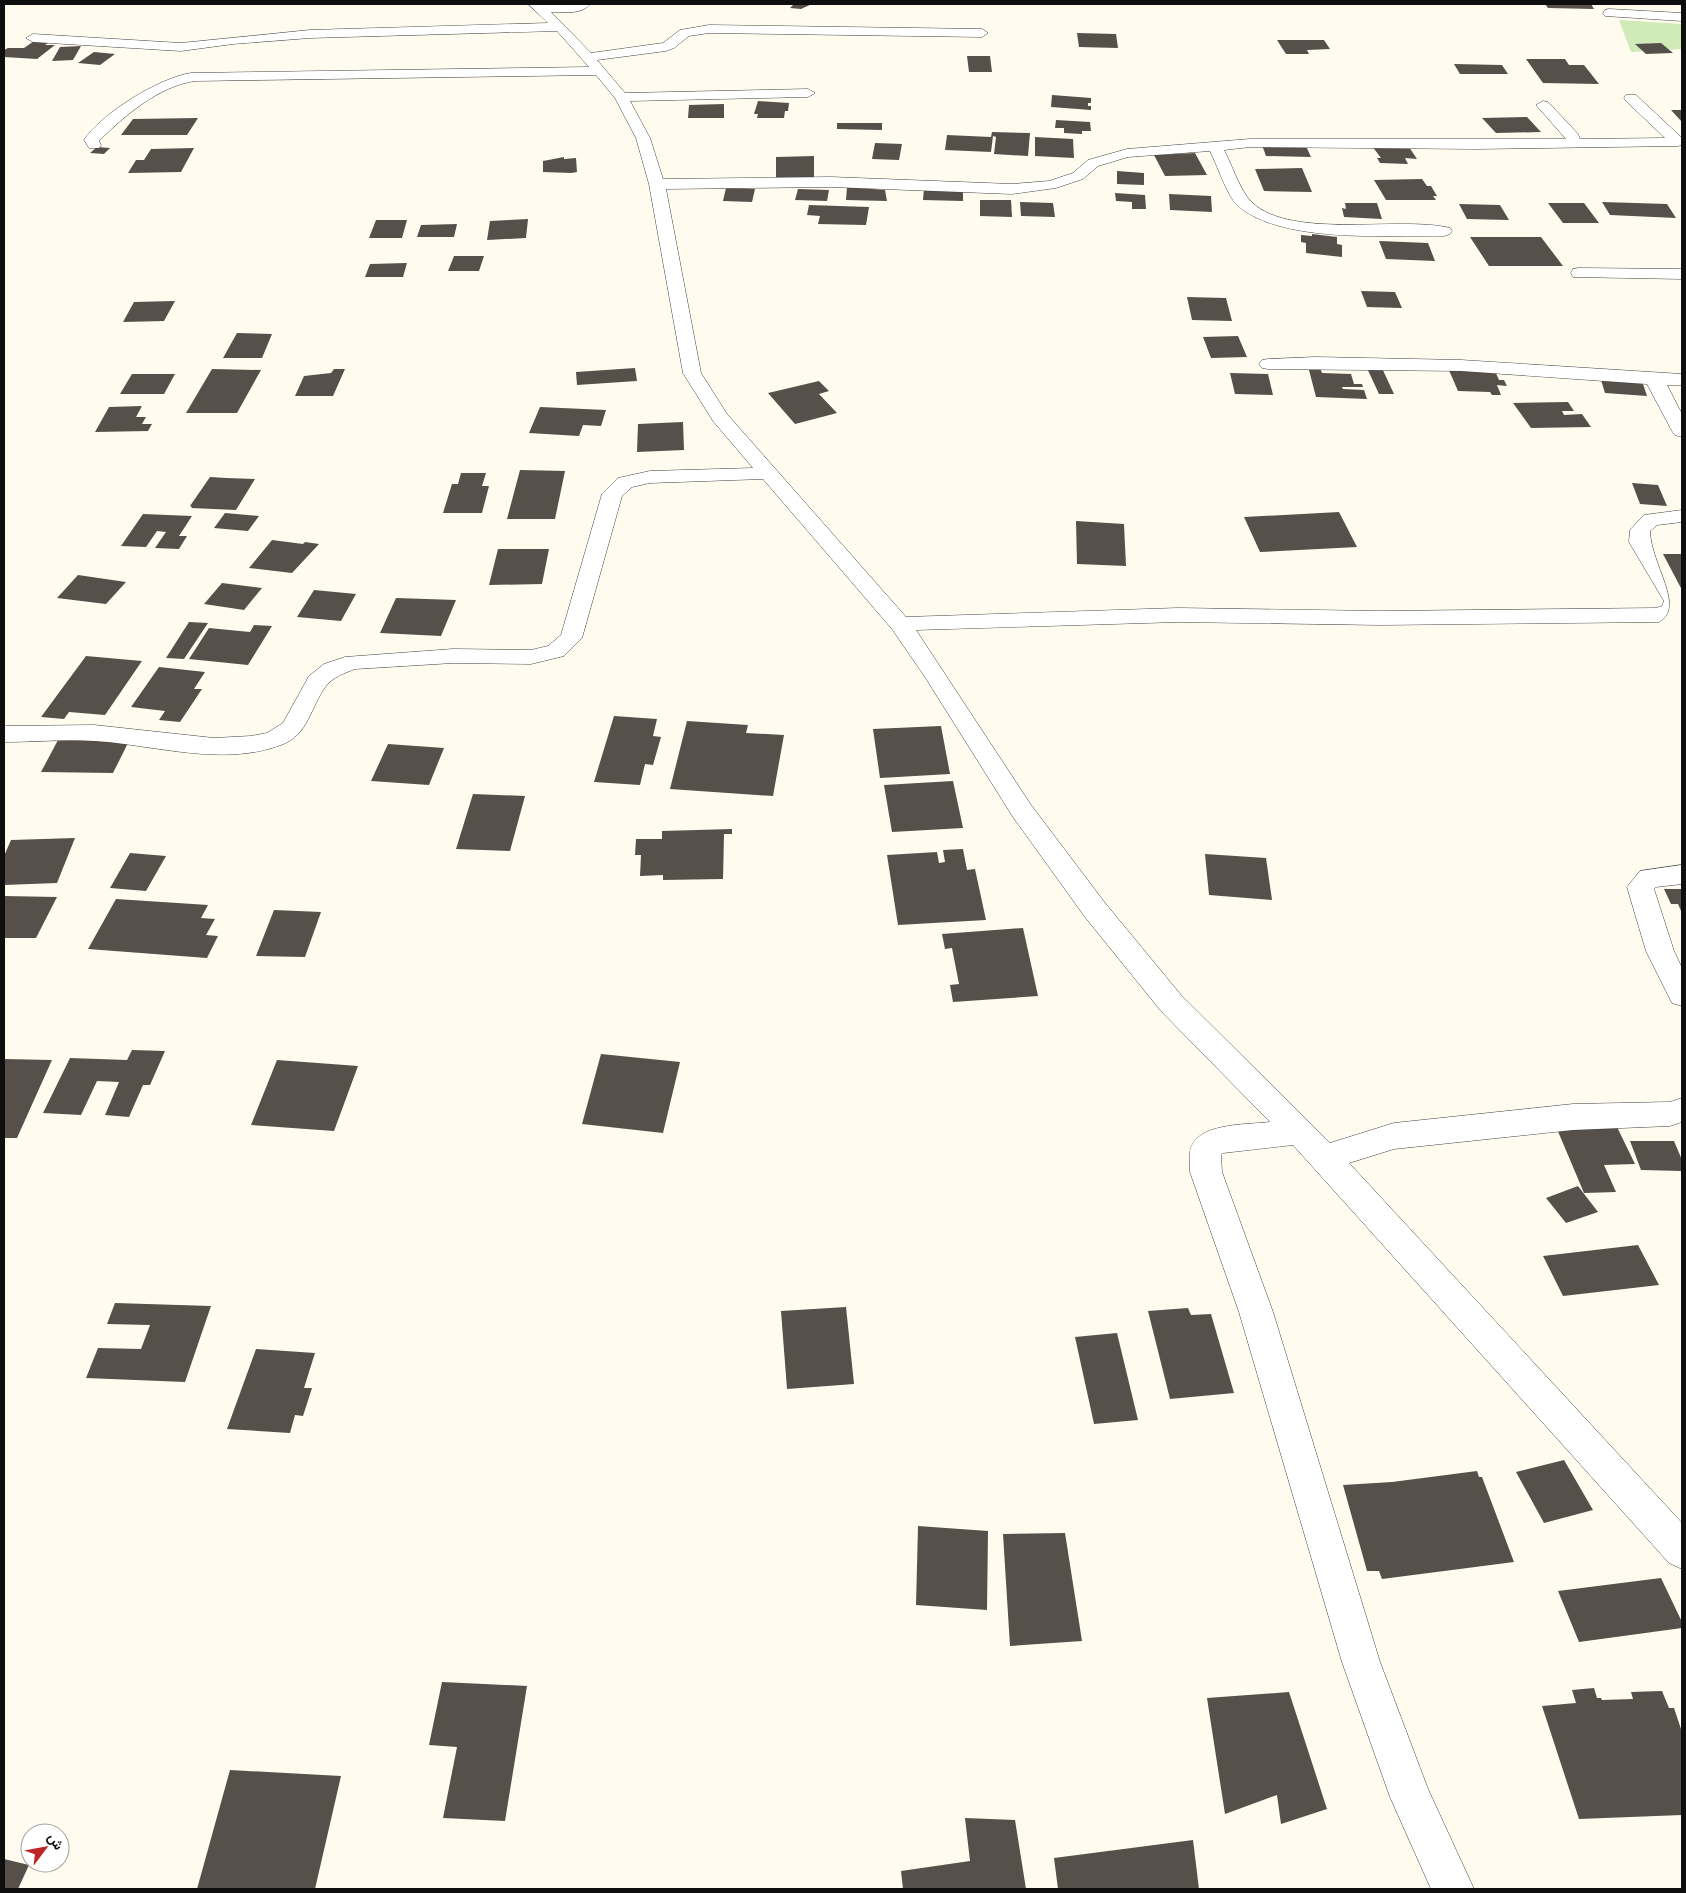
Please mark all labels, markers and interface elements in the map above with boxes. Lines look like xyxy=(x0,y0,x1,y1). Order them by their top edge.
north arrow xyxy=(20,1823,70,1873)
text: ش xyxy=(44,1828,70,1853)

